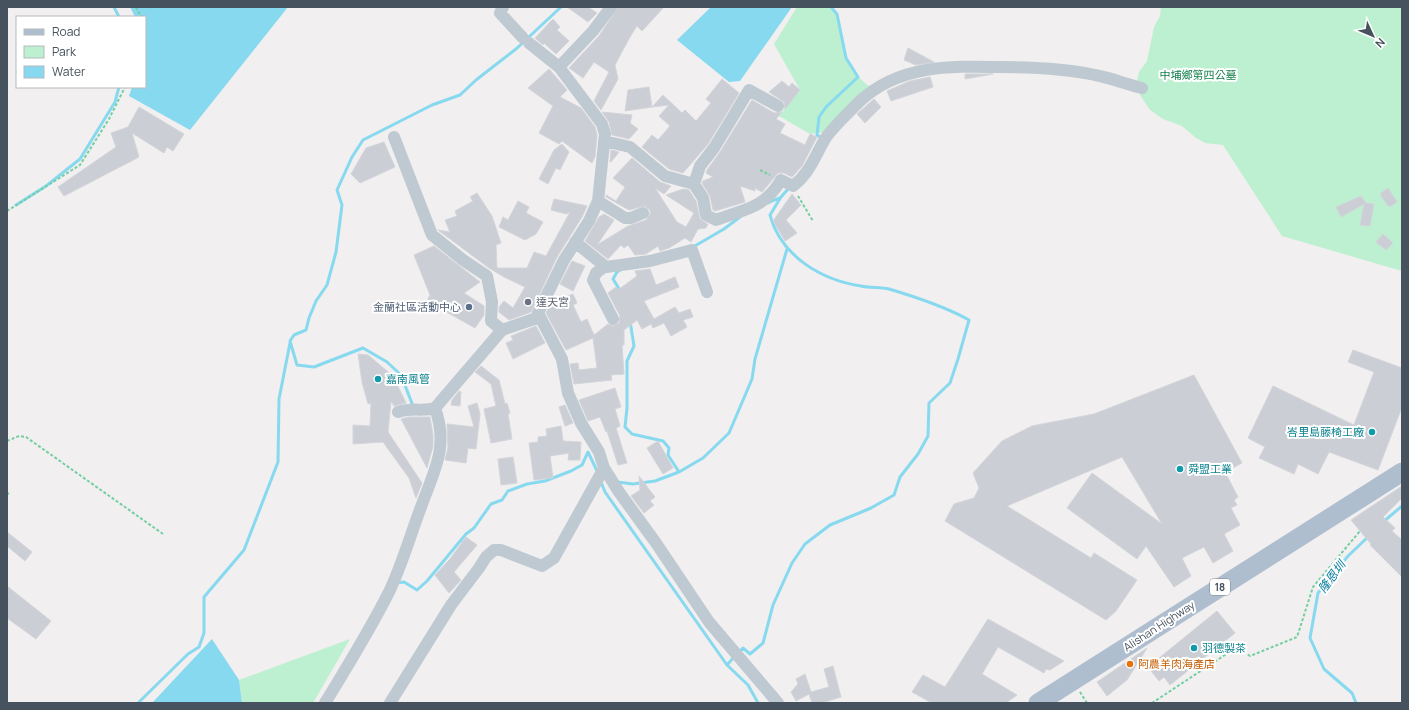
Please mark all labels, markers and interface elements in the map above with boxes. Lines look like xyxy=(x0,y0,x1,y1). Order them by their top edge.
legend xyxy=(16,16,146,88)
north arrow xyxy=(1353,16,1393,56)
text: Road xyxy=(52,23,80,40)
text: N xyxy=(1372,35,1389,51)
text: Park xyxy=(52,43,77,60)
text: Water xyxy=(52,63,86,80)
park label: 中埔鄉第四公墓 xyxy=(1160,67,1237,82)
place label: 達天宮 xyxy=(536,294,569,309)
marker: 達天宮 xyxy=(523,297,533,307)
place label: 金蘭社區活動中心 xyxy=(373,299,461,314)
marker: 金蘭社區活動中心 xyxy=(464,302,474,312)
place label: 嘉南風管 xyxy=(386,371,430,386)
marker: 嘉南風管 xyxy=(373,374,383,384)
place label: 峇里島藤椅工廠 xyxy=(1287,424,1364,439)
marker: 峇里島藤椅工廠 xyxy=(1367,427,1377,437)
place label: 舜盟工業 xyxy=(1188,461,1232,476)
marker: 舜盟工業 xyxy=(1175,464,1185,474)
water label: 隆恩圳 xyxy=(1314,556,1350,596)
road number: 18 xyxy=(1210,579,1230,595)
street label: Alishan Highway xyxy=(1120,597,1197,654)
place label: 羽德製茶 xyxy=(1202,640,1246,655)
marker: 羽德製茶 xyxy=(1189,643,1199,653)
place label: 阿農羊肉海產店 xyxy=(1138,656,1215,671)
marker: 阿農羊肉海產店 xyxy=(1125,659,1135,669)

